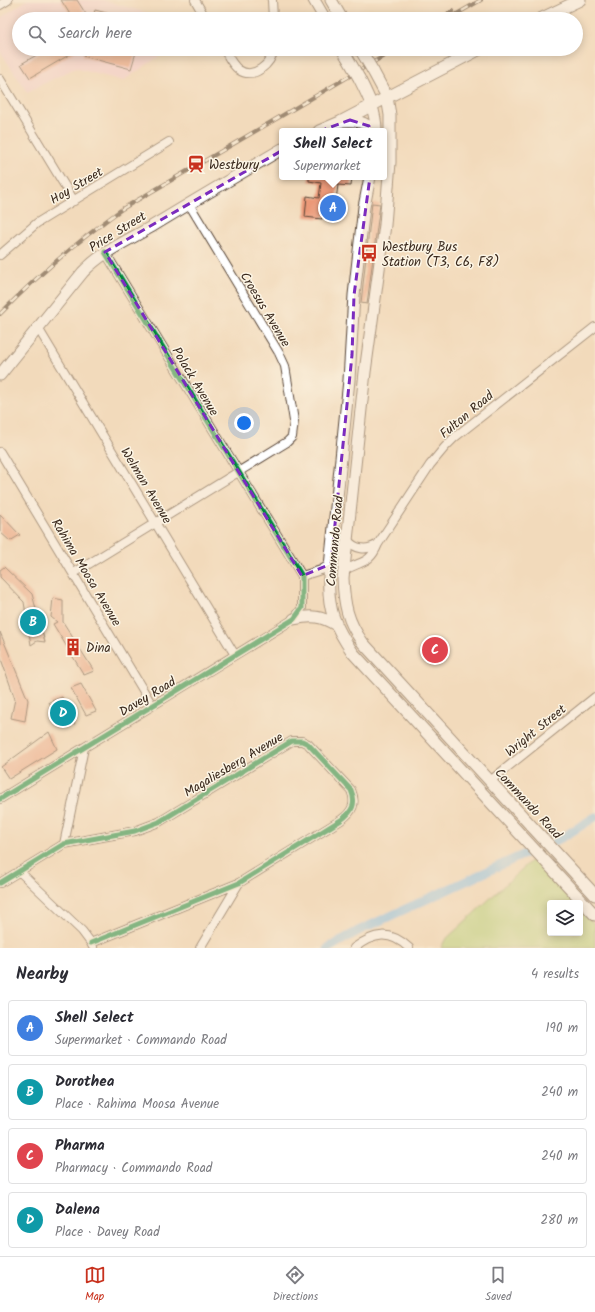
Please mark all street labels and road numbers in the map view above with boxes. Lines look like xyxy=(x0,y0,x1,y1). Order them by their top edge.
street label: Hoy Street xyxy=(46,162,108,210)
street label: Price Street xyxy=(85,206,151,258)
street label: Croesus Avenue xyxy=(234,268,296,352)
street label: Polack Avenue xyxy=(166,343,224,421)
street label: Fulton Road xyxy=(435,386,499,444)
street label: Welman Avenue xyxy=(115,443,177,528)
street label: Commando Road xyxy=(321,494,350,587)
street label: Rahima Moosa Avenue xyxy=(45,515,126,631)
street label: Davey Road xyxy=(115,672,181,723)
street label: Wright Street xyxy=(501,699,572,763)
street label: Magaliesberg Avenue xyxy=(180,727,288,803)
street label: Commando Road xyxy=(489,764,567,845)

